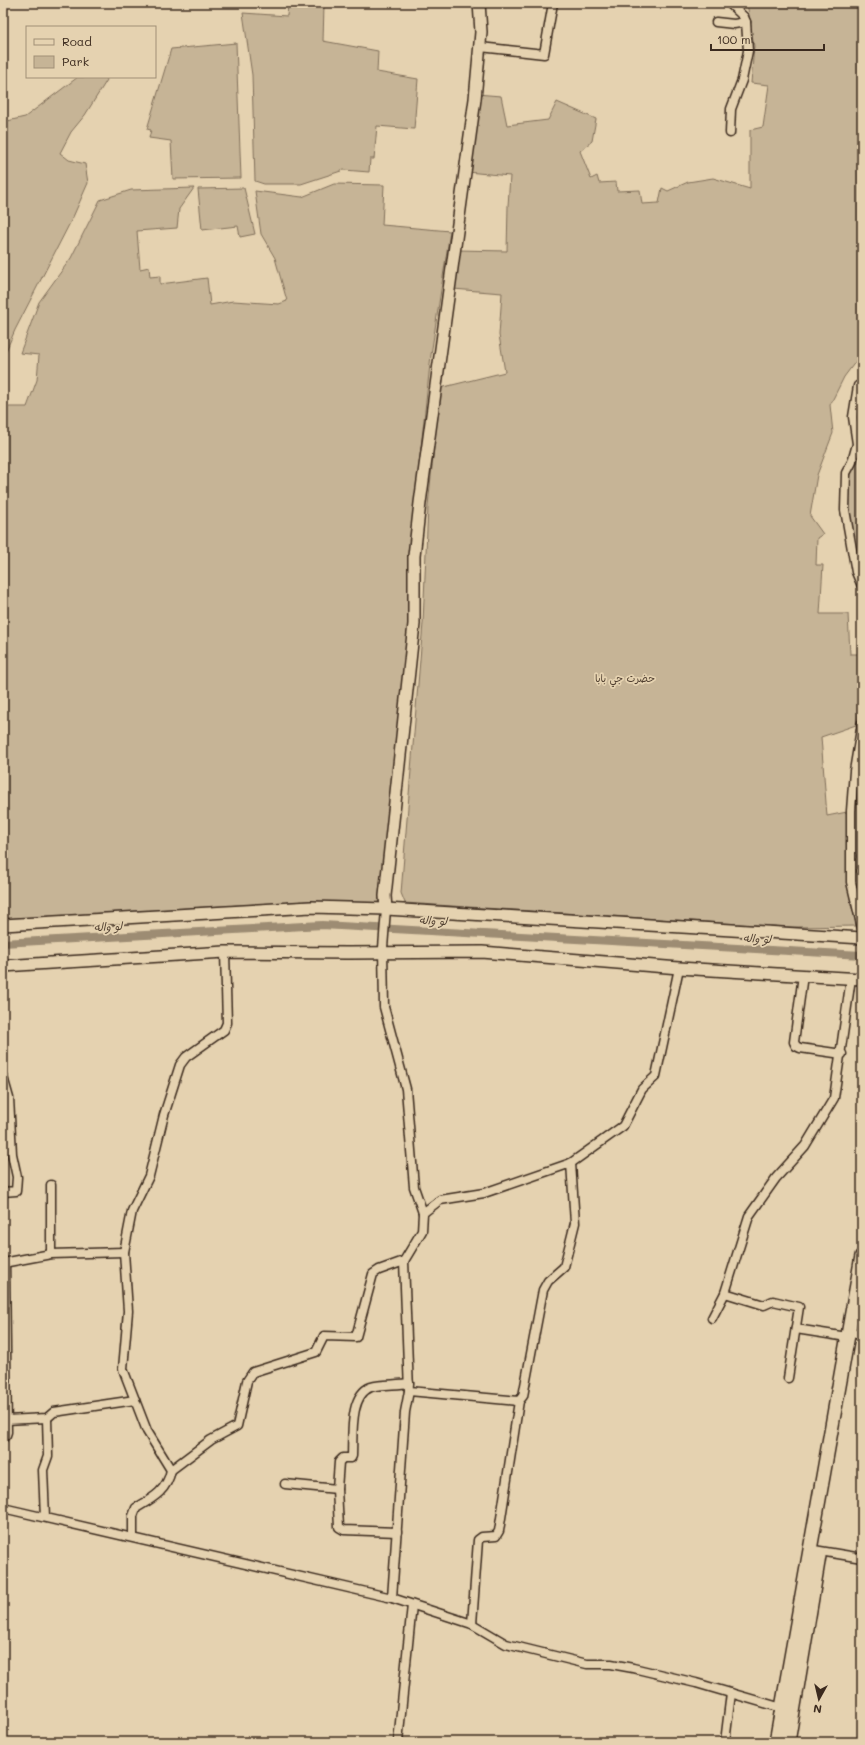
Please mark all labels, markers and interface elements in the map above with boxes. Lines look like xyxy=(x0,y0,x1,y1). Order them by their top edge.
legend xyxy=(26,26,156,78)
scale bar xyxy=(711,26,824,52)
text: 100 m xyxy=(717,31,751,47)
text: Road xyxy=(62,33,92,49)
text: Park xyxy=(62,53,89,69)
park label: حضرت جي بابا xyxy=(595,671,655,688)
water label: لو واله xyxy=(418,912,449,929)
water label: لو واله xyxy=(93,918,125,935)
water label: لو واله xyxy=(742,930,773,947)
north arrow xyxy=(799,1679,839,1719)
text: N xyxy=(812,1701,823,1717)

